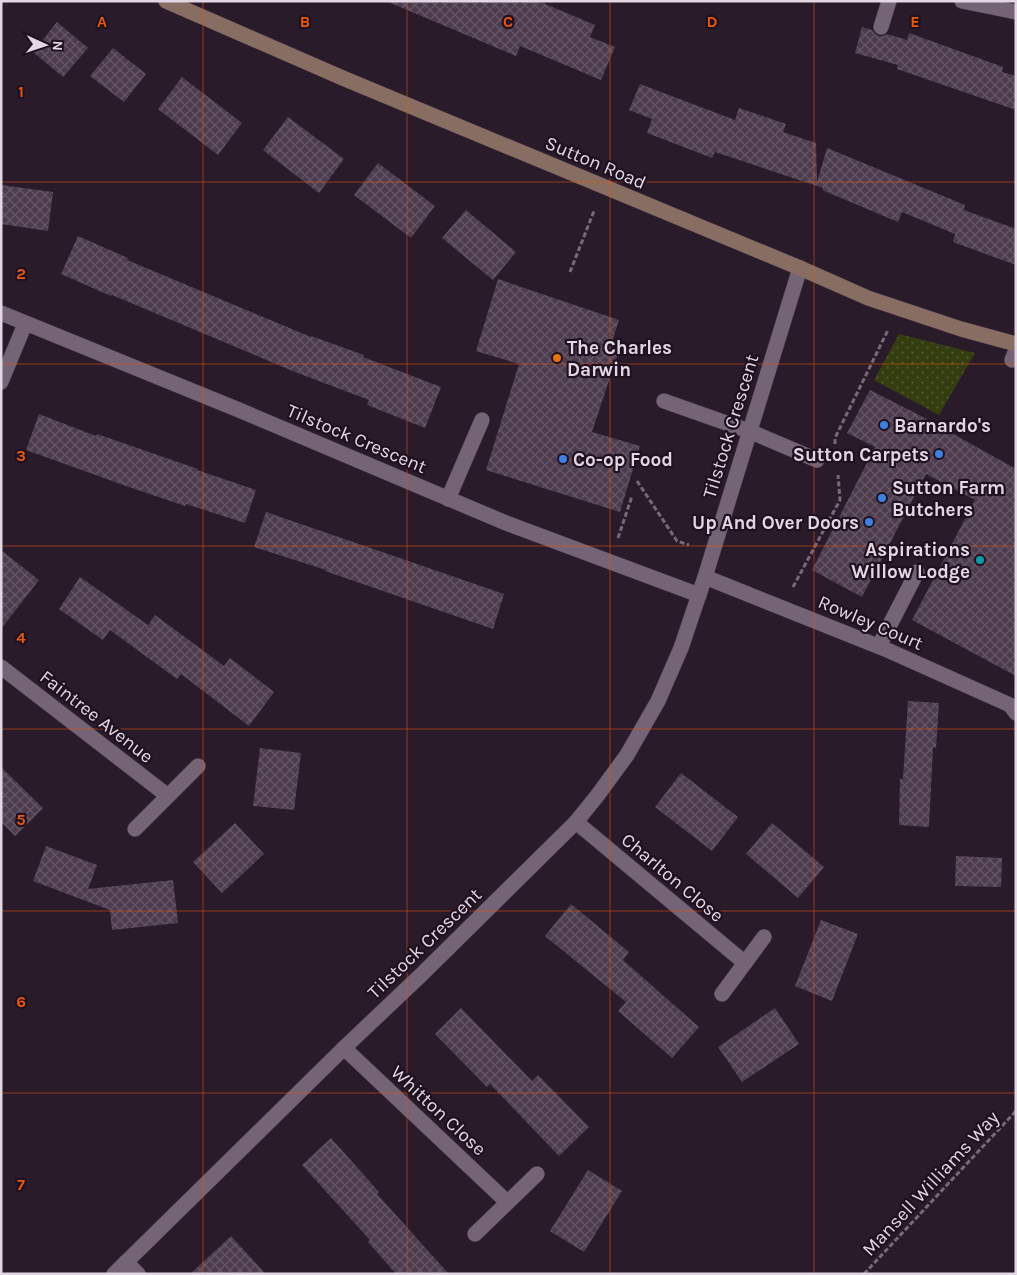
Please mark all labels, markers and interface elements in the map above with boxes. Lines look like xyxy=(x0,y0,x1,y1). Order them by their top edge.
text: A xyxy=(97,12,107,31)
text: B xyxy=(300,12,310,31)
text: C xyxy=(503,12,513,31)
text: D xyxy=(707,12,718,31)
text: E xyxy=(910,12,920,31)
north arrow xyxy=(20,20,70,70)
text: N xyxy=(49,40,66,51)
text: 1 xyxy=(18,82,24,101)
street label: Sutton Road xyxy=(542,132,649,194)
text: 2 xyxy=(16,264,26,283)
place label: The Charles Darwin xyxy=(567,337,672,381)
marker: The Charles Darwin xyxy=(551,352,563,364)
street label: Tilstock Crescent xyxy=(699,352,763,501)
street label: Tilstock Crescent xyxy=(284,400,430,478)
place label: Barnardo's xyxy=(894,415,991,437)
marker: Barnardo's xyxy=(878,419,890,431)
place label: Sutton Carpets xyxy=(793,444,929,466)
text: 3 xyxy=(16,446,26,465)
marker: Sutton Carpets xyxy=(933,448,945,460)
place label: Co-op Food xyxy=(573,449,673,471)
marker: Co-op Food xyxy=(557,453,569,465)
place label: Sutton Farm Butchers xyxy=(892,477,1005,521)
marker: Sutton Farm Butchers xyxy=(876,492,888,504)
place label: Up And Over Doors xyxy=(692,512,859,534)
marker: Up And Over Doors xyxy=(863,516,875,528)
place label: Aspirations Willow Lodge xyxy=(851,539,970,583)
marker: Aspirations Willow Lodge xyxy=(974,554,986,566)
street label: Rowley Court xyxy=(815,591,926,655)
text: 4 xyxy=(16,628,26,647)
street label: Faintree Avenue xyxy=(35,666,157,768)
text: 5 xyxy=(16,810,26,829)
street label: Charlton Close xyxy=(617,829,728,927)
street label: Tilstock Crescent xyxy=(363,884,486,1004)
text: 6 xyxy=(16,992,26,1011)
street label: Whitton Close xyxy=(386,1061,490,1160)
street label: Mansell Williams Way xyxy=(858,1106,1004,1261)
text: 7 xyxy=(17,1175,25,1194)

